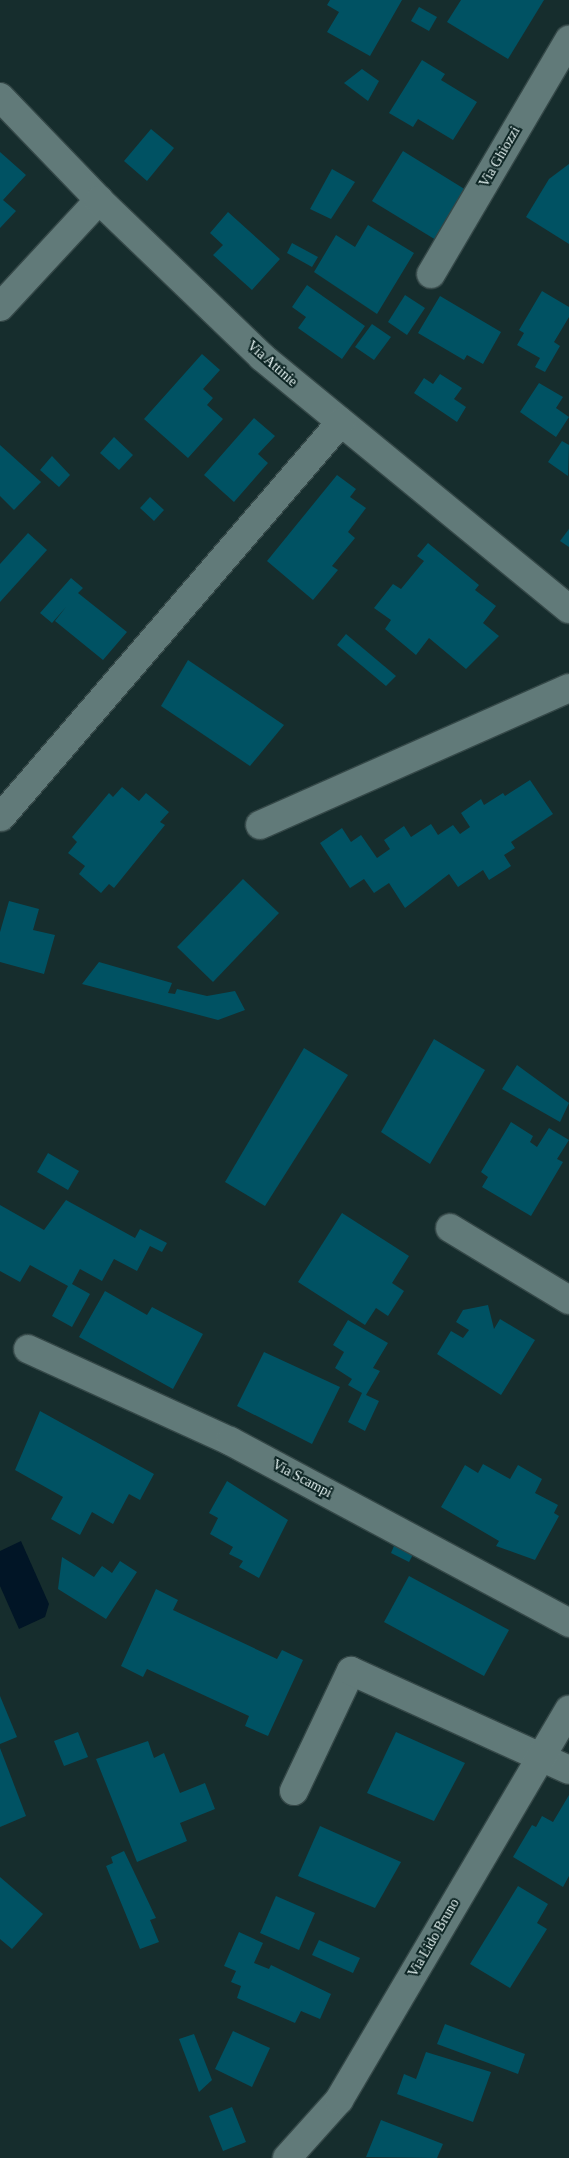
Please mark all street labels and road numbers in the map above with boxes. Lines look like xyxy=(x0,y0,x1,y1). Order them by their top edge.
street label: Via Ghiozzi xyxy=(476,124,524,190)
street label: Via Attinie xyxy=(243,337,301,391)
street label: Via Scampi xyxy=(269,1456,335,1502)
street label: Via Lido Bruno xyxy=(405,1896,463,1980)

